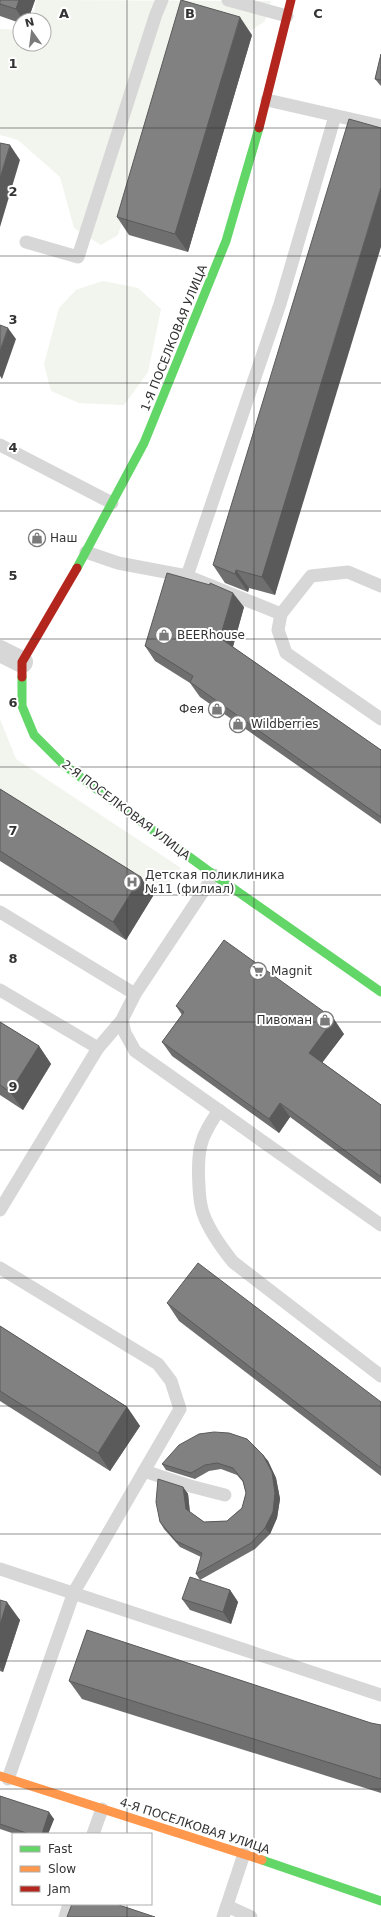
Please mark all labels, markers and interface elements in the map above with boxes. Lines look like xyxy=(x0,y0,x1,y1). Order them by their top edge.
text: A xyxy=(59,6,69,21)
text: B xyxy=(185,6,195,21)
text: C xyxy=(313,6,323,21)
north arrow xyxy=(12,12,52,52)
text: N xyxy=(24,15,36,30)
text: 1 xyxy=(8,56,18,71)
text: 2 xyxy=(8,184,18,199)
street label: 1-Я ПОСЕЛКОВАЯ УЛИЦА xyxy=(138,262,210,413)
text: 3 xyxy=(8,312,18,327)
text: 4 xyxy=(8,440,18,455)
shop icon: Наш xyxy=(27,528,47,548)
place label: Наш xyxy=(50,531,77,545)
text: 5 xyxy=(8,568,18,583)
shop icon: BEERhouse xyxy=(154,625,174,645)
place label: BEERhouse xyxy=(177,628,245,642)
text: 6 xyxy=(8,695,18,710)
shop icon: Фея xyxy=(207,699,227,719)
place label: Фея xyxy=(179,702,204,716)
shop icon: Wildberries xyxy=(228,714,248,734)
place label: Wildberries xyxy=(251,717,319,731)
street label: 2-Я ПОСЕЛКОВАЯ УЛИЦА xyxy=(59,757,194,863)
text: 7 xyxy=(8,823,18,838)
place label: Детская поликлиника №11 (филиал) xyxy=(145,868,285,896)
hospital icon: Детская поликлиника №11 (филиал) xyxy=(122,872,142,892)
text: 8 xyxy=(8,951,18,966)
supermarket icon: Magnit xyxy=(248,961,268,981)
place label: Magnit xyxy=(271,964,312,978)
shop icon: Пивоман xyxy=(315,1010,335,1030)
place label: Пивоман xyxy=(257,1013,312,1027)
text: 9 xyxy=(8,1079,18,1094)
street label: 4-Я ПОСЕЛКОВАЯ УЛИЦА xyxy=(118,1795,273,1857)
legend xyxy=(12,1833,152,1905)
text: Fast xyxy=(48,1842,72,1856)
text: Slow xyxy=(48,1862,76,1876)
text: Jam xyxy=(47,1882,71,1896)

